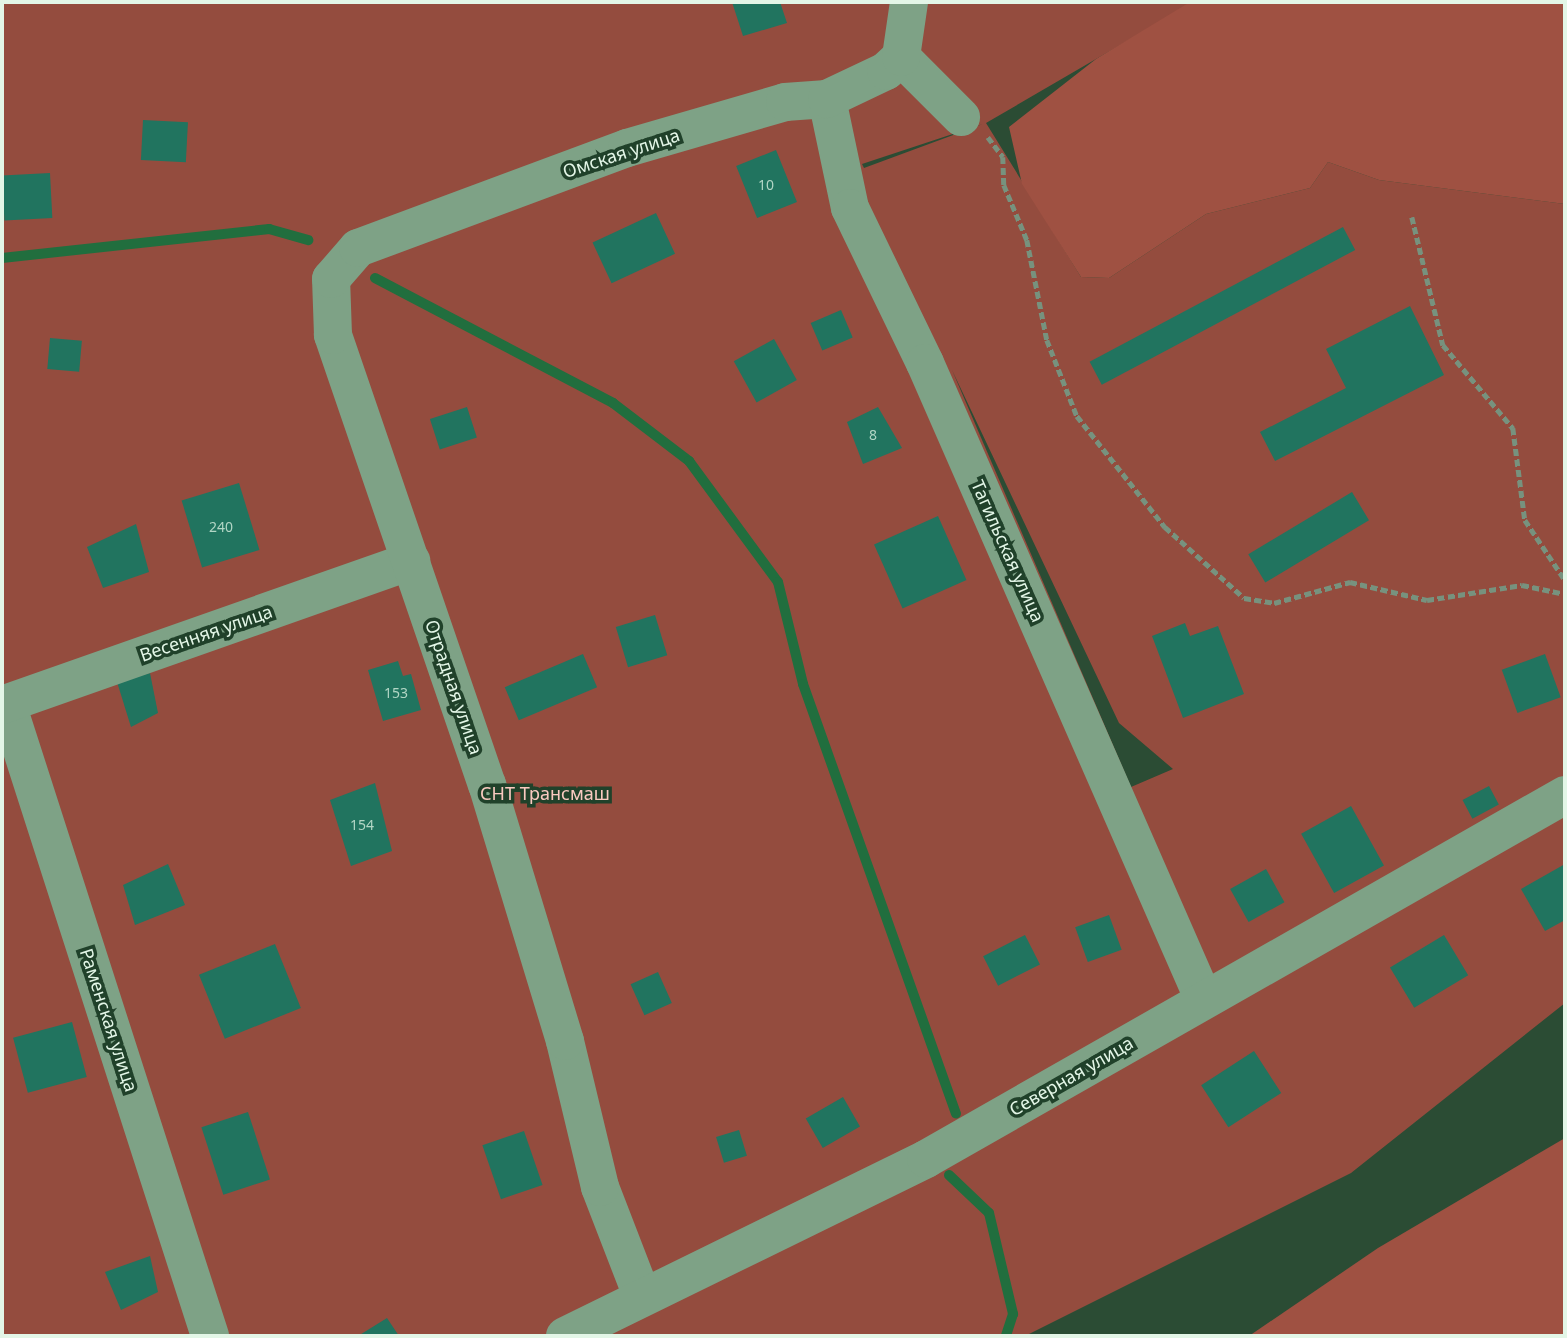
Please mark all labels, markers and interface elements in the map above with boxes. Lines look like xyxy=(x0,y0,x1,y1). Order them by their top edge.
street label: Омская улица xyxy=(560,124,682,182)
house number: 10 xyxy=(758,177,774,193)
house number: 8 xyxy=(869,427,877,443)
street label: Тагильская улица xyxy=(967,477,1049,625)
house number: 240 xyxy=(209,519,233,535)
street label: Весенняя улица xyxy=(137,600,275,666)
street label: Отрадная улица xyxy=(421,617,487,757)
house number: 153 xyxy=(384,685,408,701)
park label: СНТ Трансмаш xyxy=(480,782,610,804)
house number: 154 xyxy=(350,817,374,833)
street label: Раменская улица xyxy=(76,946,142,1094)
street label: Северная улица xyxy=(1005,1032,1137,1120)

